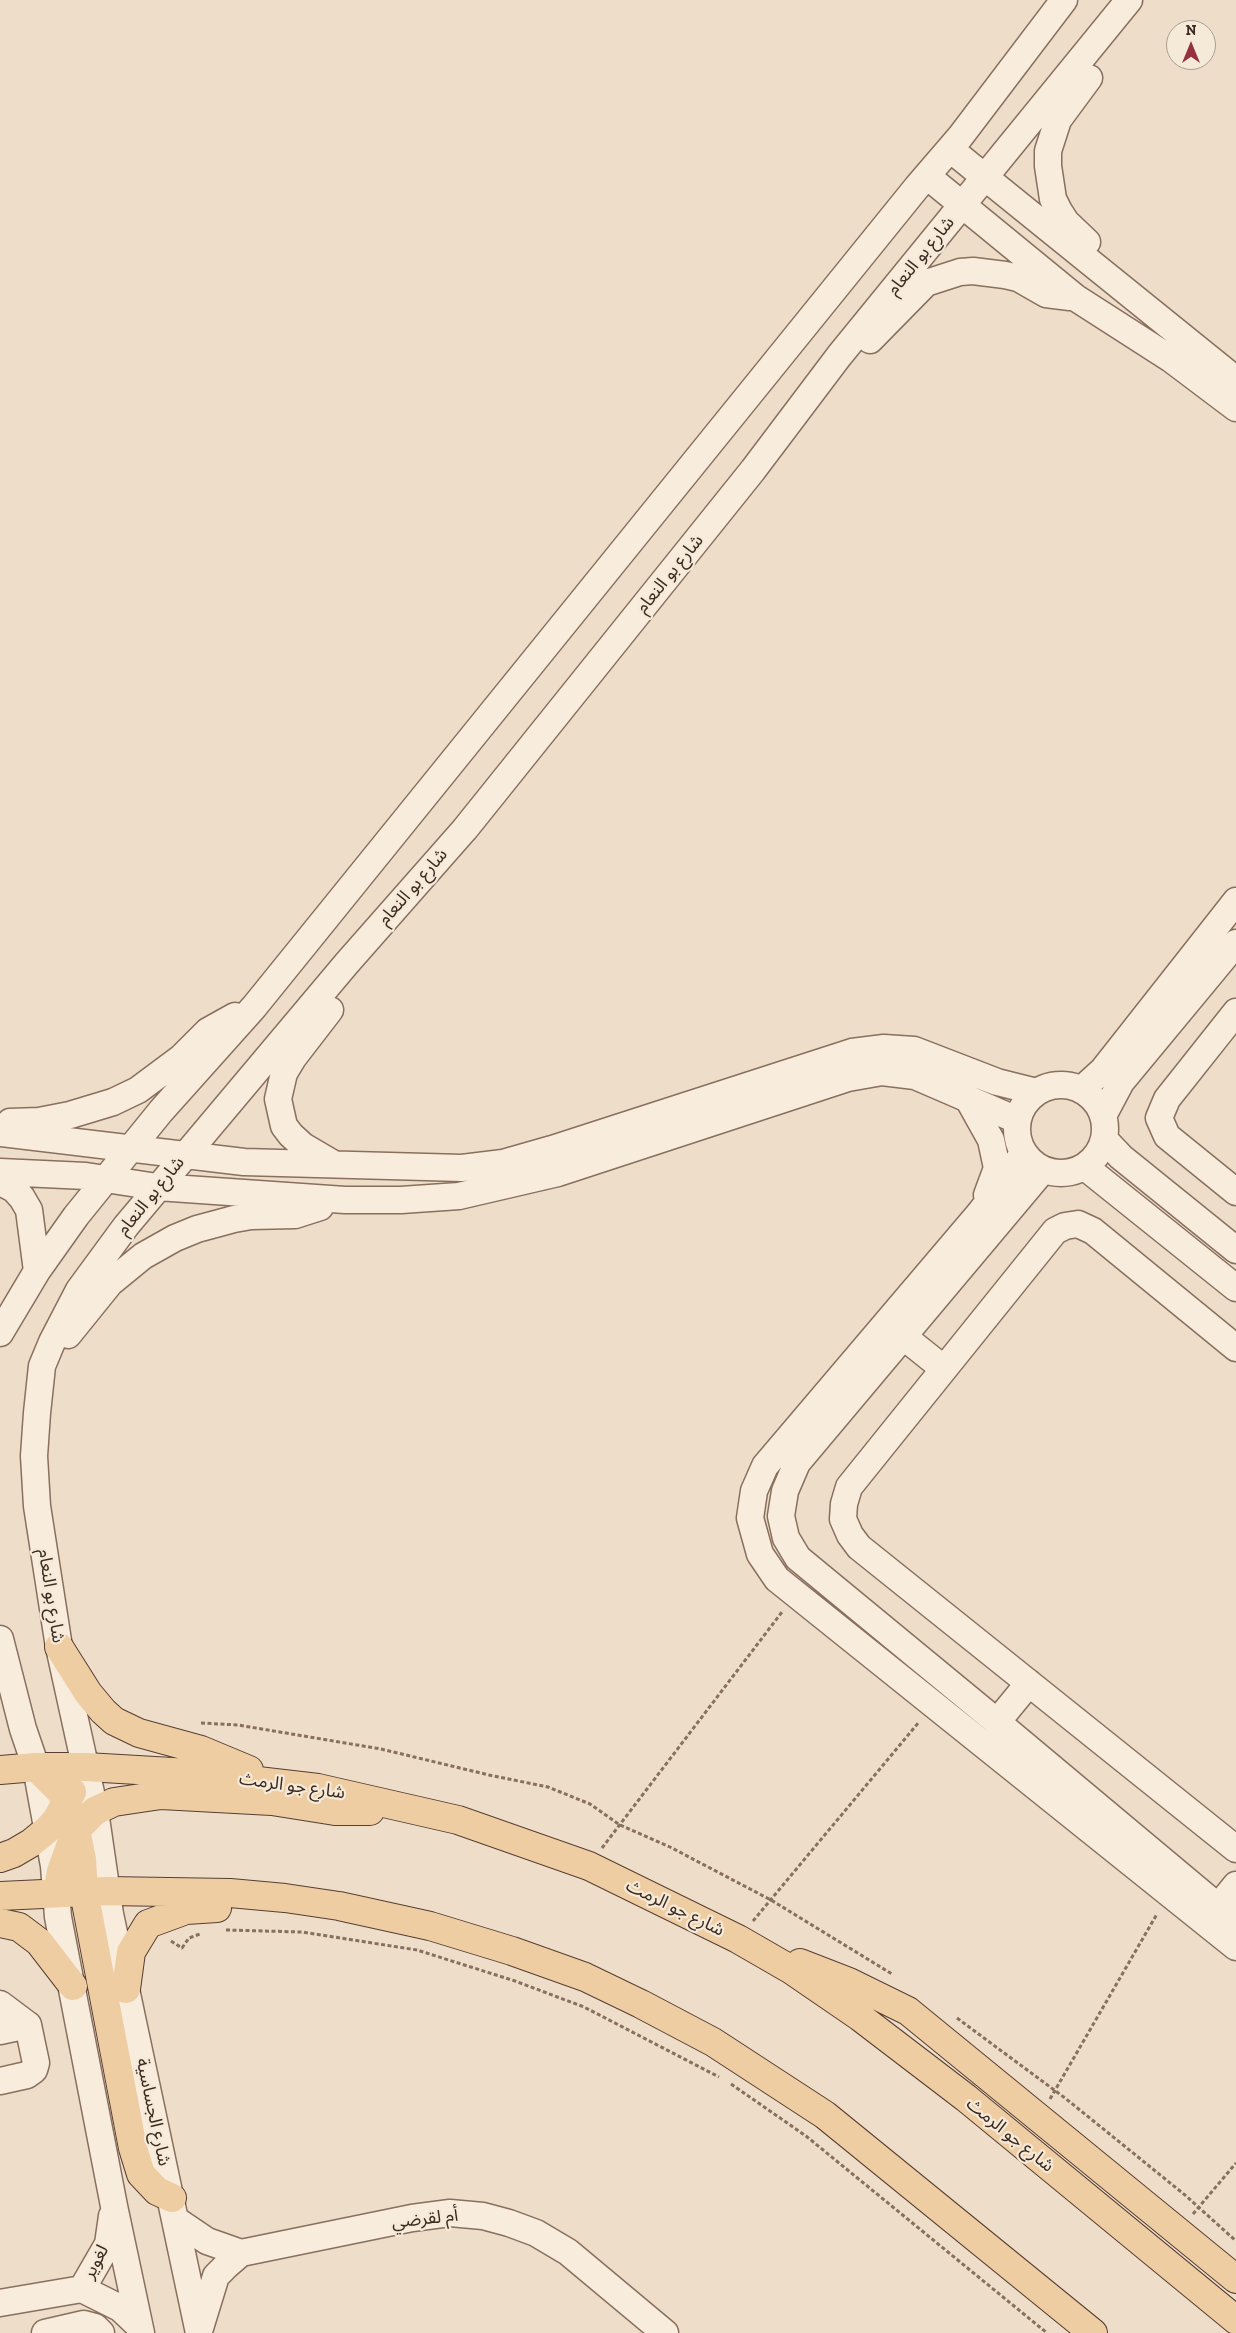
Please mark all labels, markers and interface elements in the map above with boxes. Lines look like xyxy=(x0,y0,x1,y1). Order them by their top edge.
north arrow xyxy=(1166,20,1216,70)
text: N xyxy=(1186,22,1196,39)
street label: شارع بو النعام xyxy=(883,212,959,300)
street label: شارع بو النعام xyxy=(632,530,708,618)
street label: شارع بو النعام xyxy=(374,844,452,930)
street label: شارع بو النعام xyxy=(113,1152,189,1240)
street label: شارع بو النعام xyxy=(33,1547,69,1645)
street label: شارع جو الرمث xyxy=(238,1768,346,1804)
street label: شارع جو الرمث xyxy=(622,1875,728,1941)
street label: شارع الجساسية xyxy=(131,2056,175,2168)
street label: شارع جو الرمث xyxy=(962,2093,1058,2177)
street label: أم لقرضي xyxy=(391,2205,459,2233)
street label: لغوير xyxy=(78,2241,114,2283)

